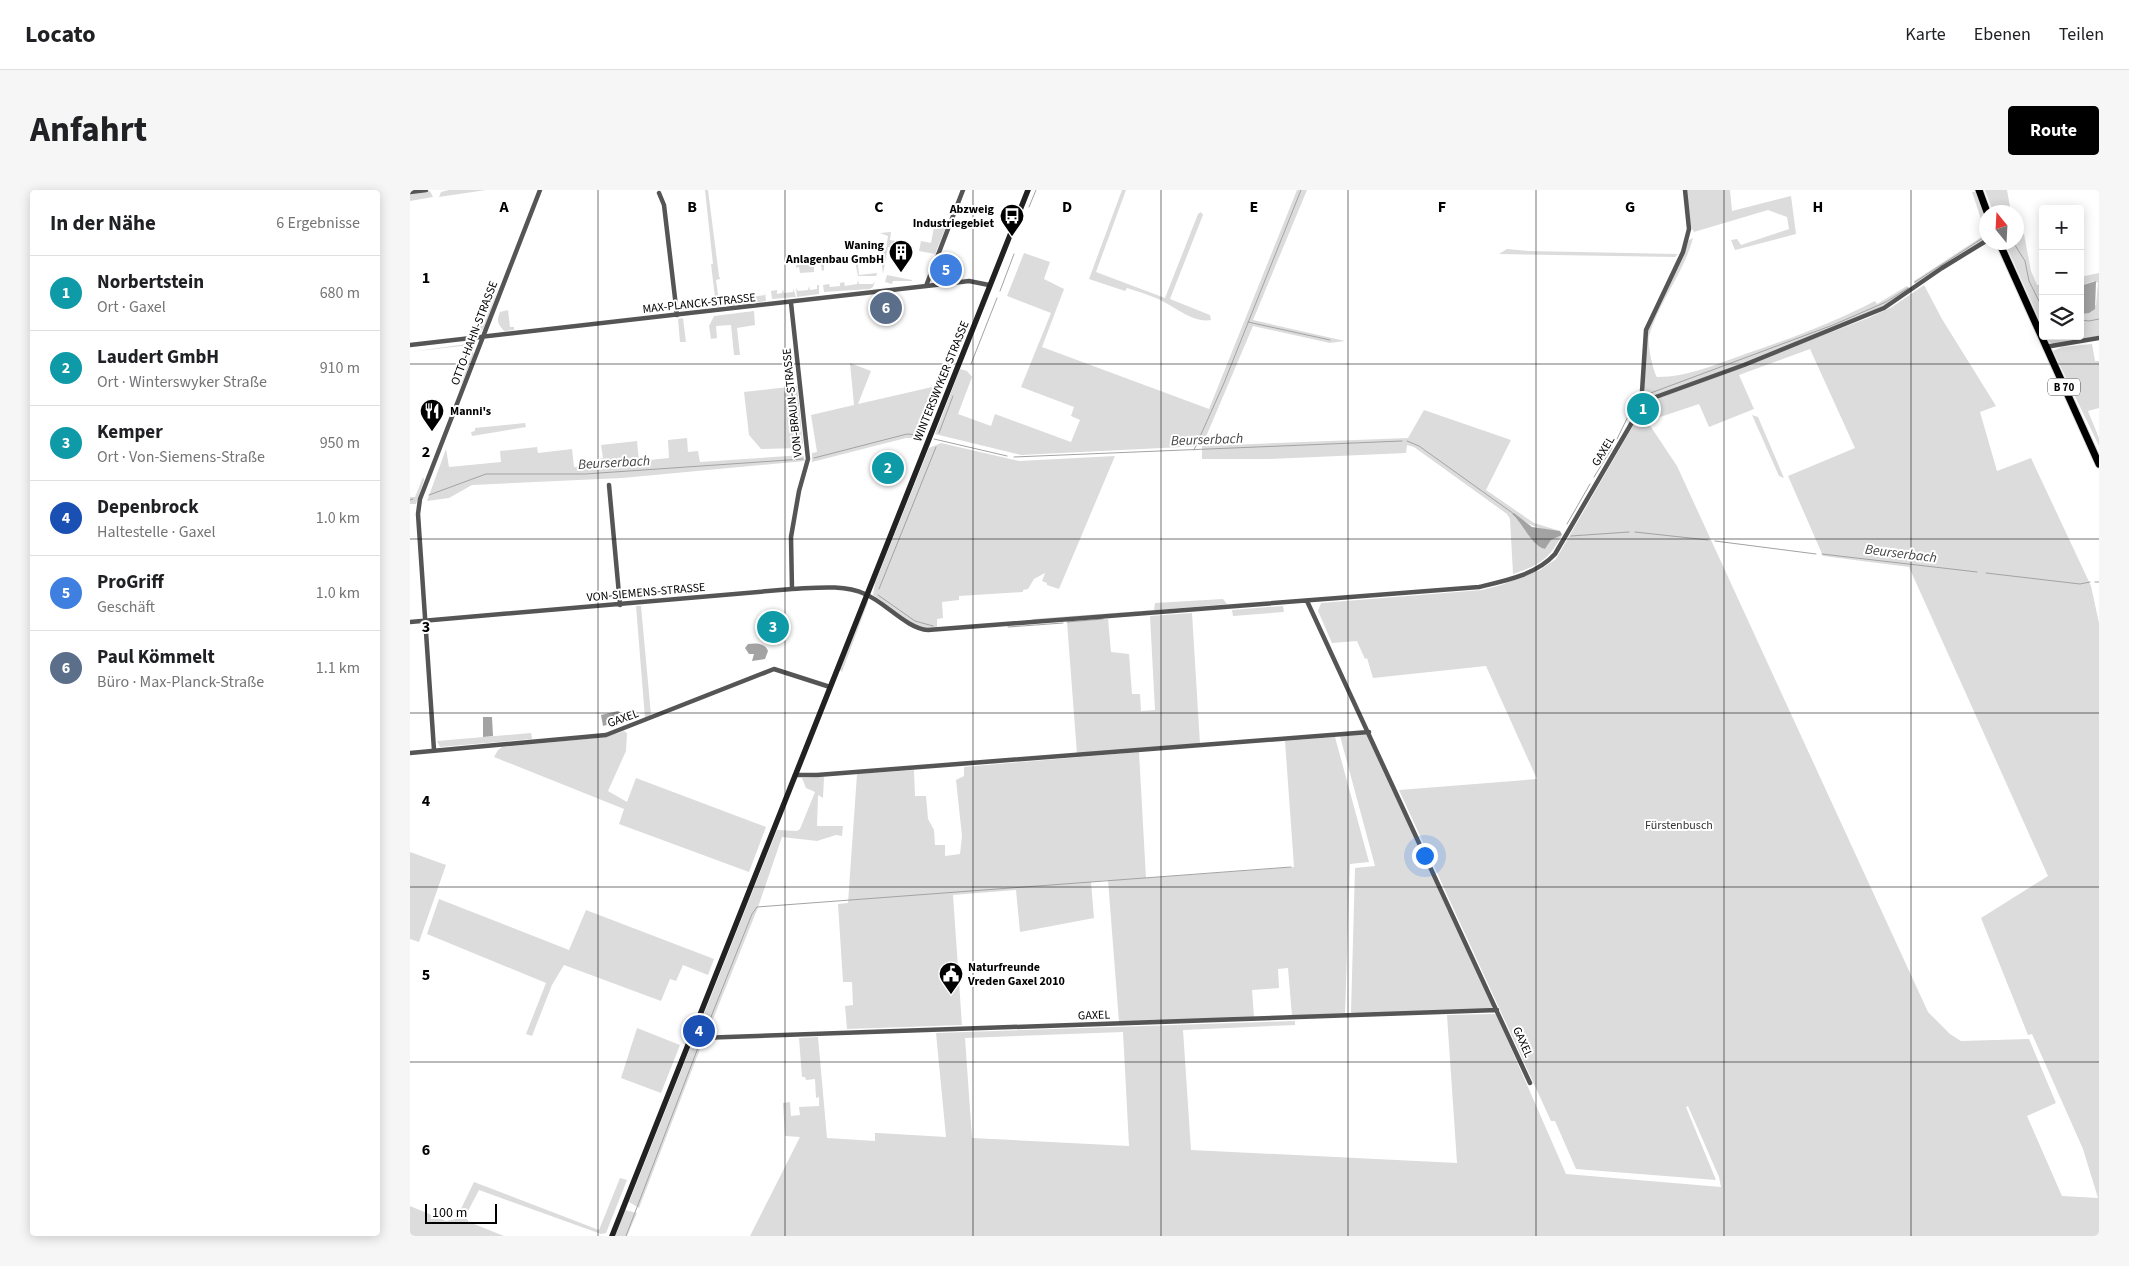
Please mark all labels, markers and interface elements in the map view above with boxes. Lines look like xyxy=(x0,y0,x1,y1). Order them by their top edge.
text: Locato xyxy=(25,17,96,52)
text: Karte xyxy=(1905,22,1946,47)
text: Ebenen xyxy=(1974,22,2031,47)
text: Teilen xyxy=(2059,22,2104,47)
text: Anfahrt xyxy=(30,105,147,155)
button: Route xyxy=(2008,106,2099,155)
text: A xyxy=(498,196,509,218)
text: B xyxy=(687,196,697,218)
text: C xyxy=(874,196,884,218)
text: D xyxy=(1062,196,1072,218)
text: E xyxy=(1250,196,1258,218)
text: F xyxy=(1438,196,1446,218)
text: G xyxy=(1625,196,1635,218)
text: H xyxy=(1813,196,1823,218)
place label: Abzweig Industriegebiet xyxy=(913,201,995,232)
bus stop icon: Abzweig Industriegebiet xyxy=(999,203,1025,237)
north arrow xyxy=(1979,205,2024,250)
map controls xyxy=(2039,205,2084,340)
button: + xyxy=(2039,205,2084,250)
text: In der Nähe xyxy=(50,208,156,238)
text: 6 Ergebnisse xyxy=(276,212,360,234)
place label: Waning Anlagenbau GmbH xyxy=(785,237,885,268)
building icon: Waning Anlagenbau GmbH xyxy=(888,239,914,273)
button: − xyxy=(2039,250,2084,295)
pin: 5 xyxy=(930,251,962,289)
text: 1 xyxy=(422,267,430,289)
text: Norbertstein xyxy=(97,269,204,296)
street label: OTTO-HAHN-STRASSE xyxy=(447,279,502,388)
text: 1 xyxy=(62,282,70,304)
text: 680 m xyxy=(320,282,360,304)
street label: MAX-PLANCK-STRASSE xyxy=(642,289,756,318)
pin: 6 xyxy=(870,289,902,327)
button: layers xyxy=(2039,295,2084,340)
text: Ort · Gaxel xyxy=(97,296,166,318)
street label: WINTERSWYKER STRASSE xyxy=(909,318,973,444)
text: Laudert GmbH xyxy=(97,344,219,371)
street label: VON-BRAUN-STRASSE xyxy=(778,348,807,458)
text: 2 xyxy=(62,357,70,379)
text: 910 m xyxy=(320,357,360,379)
text: Ort · Winterswyker Straße xyxy=(97,371,267,393)
road number: B 70 xyxy=(2048,378,2080,396)
pin: 1 xyxy=(1627,390,1659,428)
restaurant icon: Manni's xyxy=(419,398,445,432)
place label: Manni's xyxy=(450,403,491,420)
text: Kemper xyxy=(97,419,163,446)
water label: Beurserbach xyxy=(1171,429,1243,451)
text: 3 xyxy=(62,432,70,454)
text: 950 m xyxy=(320,432,360,454)
street label: GAXEL xyxy=(1588,433,1619,469)
text: 2 xyxy=(422,441,430,463)
text: Ort · Von-Siemens-Straße xyxy=(97,446,265,468)
pin: 2 xyxy=(872,449,904,487)
water label: Beurserbach xyxy=(577,451,651,475)
text: Depenbrock xyxy=(97,494,199,521)
text: 4 xyxy=(62,507,70,529)
text: 1.0 km xyxy=(316,507,360,529)
text: Haltestelle · Gaxel xyxy=(97,521,216,543)
water label: Beurserbach xyxy=(1864,540,1938,568)
text: ProGriff xyxy=(97,569,164,596)
street label: VON-SIEMENS-STRASSE xyxy=(586,579,706,606)
text: 5 xyxy=(62,582,70,604)
text: 1.0 km xyxy=(316,582,360,604)
text: Geschäft xyxy=(97,596,155,618)
pin: 3 xyxy=(757,608,789,646)
text: 3 xyxy=(422,616,430,638)
text: Paul Kömmelt xyxy=(97,644,215,671)
text: 6 xyxy=(62,657,70,679)
text: 1.1 km xyxy=(316,657,360,679)
text: Büro · Max-Planck-Straße xyxy=(97,671,264,693)
street label: GAXEL xyxy=(605,705,641,732)
text: 4 xyxy=(422,790,431,812)
park label: Fürstenbusch xyxy=(1645,817,1713,834)
your location xyxy=(1412,843,1438,869)
place label: Naturfreunde Vreden Gaxel 2010 xyxy=(967,959,1065,990)
public building icon: Naturfreunde Vreden Gaxel 2010 xyxy=(938,961,964,995)
text: 5 xyxy=(422,964,430,986)
street label: GAXEL xyxy=(1078,1006,1111,1025)
pin: 4 xyxy=(683,1012,715,1050)
street label: GAXEL xyxy=(1508,1024,1537,1061)
text: 6 xyxy=(422,1139,430,1161)
scale bar xyxy=(425,1201,498,1224)
text: 100 m xyxy=(432,1203,467,1223)

